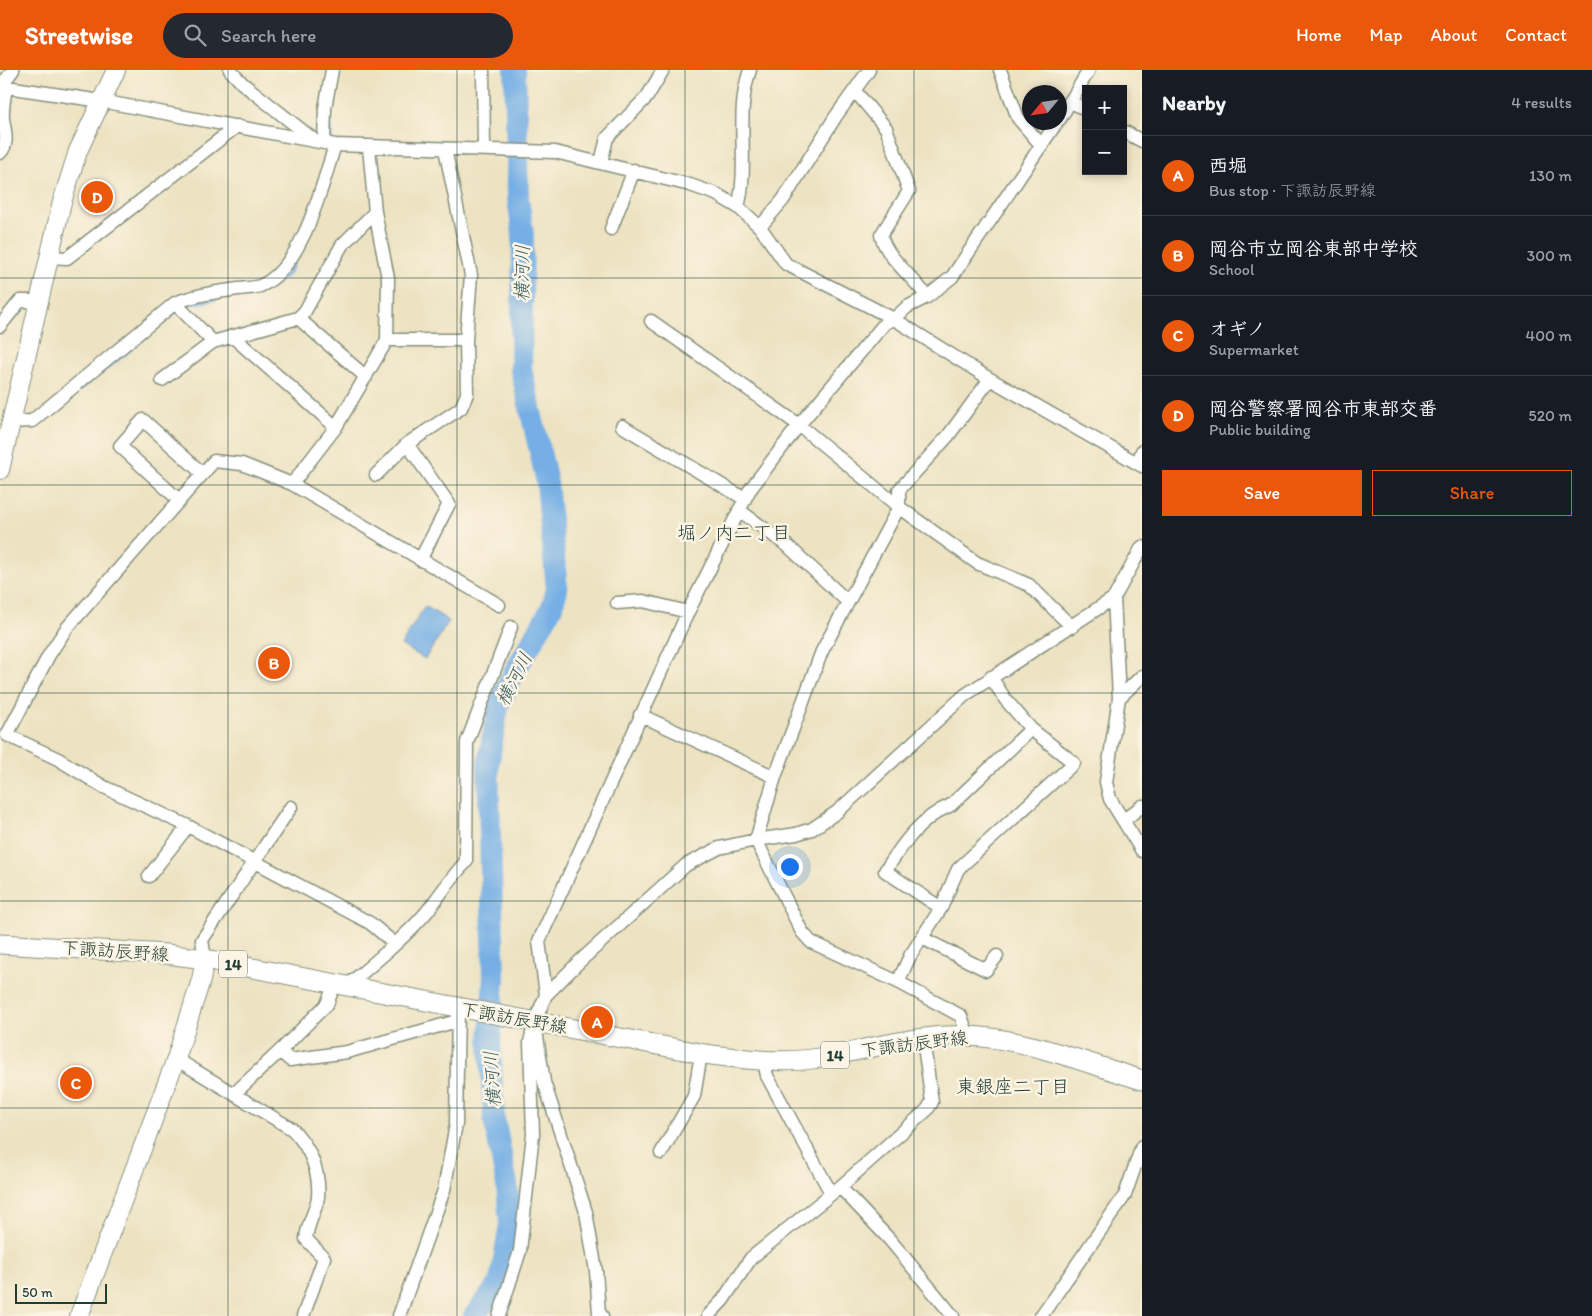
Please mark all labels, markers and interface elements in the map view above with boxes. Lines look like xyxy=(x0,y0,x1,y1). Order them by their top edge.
search box xyxy=(163,13,513,58)
text: Streetwise xyxy=(25,21,133,50)
icon: search xyxy=(181,21,209,49)
text: Search here xyxy=(221,24,316,47)
text: Home xyxy=(1296,24,1342,46)
text: Map xyxy=(1370,24,1403,46)
text: About xyxy=(1431,24,1477,46)
text: Contact xyxy=(1505,24,1567,46)
north arrow xyxy=(1022,85,1067,130)
map controls xyxy=(1082,85,1127,175)
button: + xyxy=(1082,85,1127,130)
text: Nearby xyxy=(1162,90,1226,115)
text: 4 results xyxy=(1511,93,1572,112)
button: − xyxy=(1082,130,1127,175)
text: 西堀 xyxy=(1209,154,1247,177)
text: A xyxy=(1173,166,1183,185)
text: 130 m xyxy=(1529,166,1572,185)
pin: D xyxy=(81,178,113,216)
text: Bus stop · 下諏訪辰野線 xyxy=(1209,181,1376,200)
text: 岡谷市立岡谷東部中学校 xyxy=(1209,237,1418,260)
water label: 横河川 xyxy=(510,244,534,302)
text: B xyxy=(1173,246,1183,265)
text: 300 m xyxy=(1527,246,1572,265)
text: School xyxy=(1209,260,1255,279)
text: オギノ xyxy=(1209,317,1266,340)
text: C xyxy=(1173,326,1183,345)
text: 400 m xyxy=(1526,326,1572,345)
text: Supermarket xyxy=(1209,340,1299,359)
text: 岡谷警察署岡谷市東部交番 xyxy=(1209,397,1437,420)
text: D xyxy=(1173,406,1183,425)
text: 520 m xyxy=(1528,406,1572,425)
text: Public building xyxy=(1209,420,1311,439)
button: Save xyxy=(1162,470,1362,516)
button: Share xyxy=(1372,470,1572,516)
district label: 堀ノ内二丁目 xyxy=(677,521,791,544)
pin: B xyxy=(258,644,290,682)
water label: 横河川 xyxy=(491,648,537,710)
your location xyxy=(777,854,803,880)
street label: 下諏訪辰野線 xyxy=(60,936,170,966)
road number: 14 xyxy=(219,951,247,978)
street label: 下諏訪辰野線 xyxy=(459,998,569,1038)
pin: A xyxy=(581,1003,613,1041)
street label: 下諏訪辰野線 xyxy=(859,1027,969,1061)
road number: 14 xyxy=(821,1042,849,1068)
water label: 横河川 xyxy=(479,1050,505,1108)
pin: C xyxy=(60,1064,92,1102)
district label: 東銀座二丁目 xyxy=(956,1075,1070,1098)
scale bar xyxy=(15,1281,108,1304)
text: 50 m xyxy=(22,1284,53,1301)

